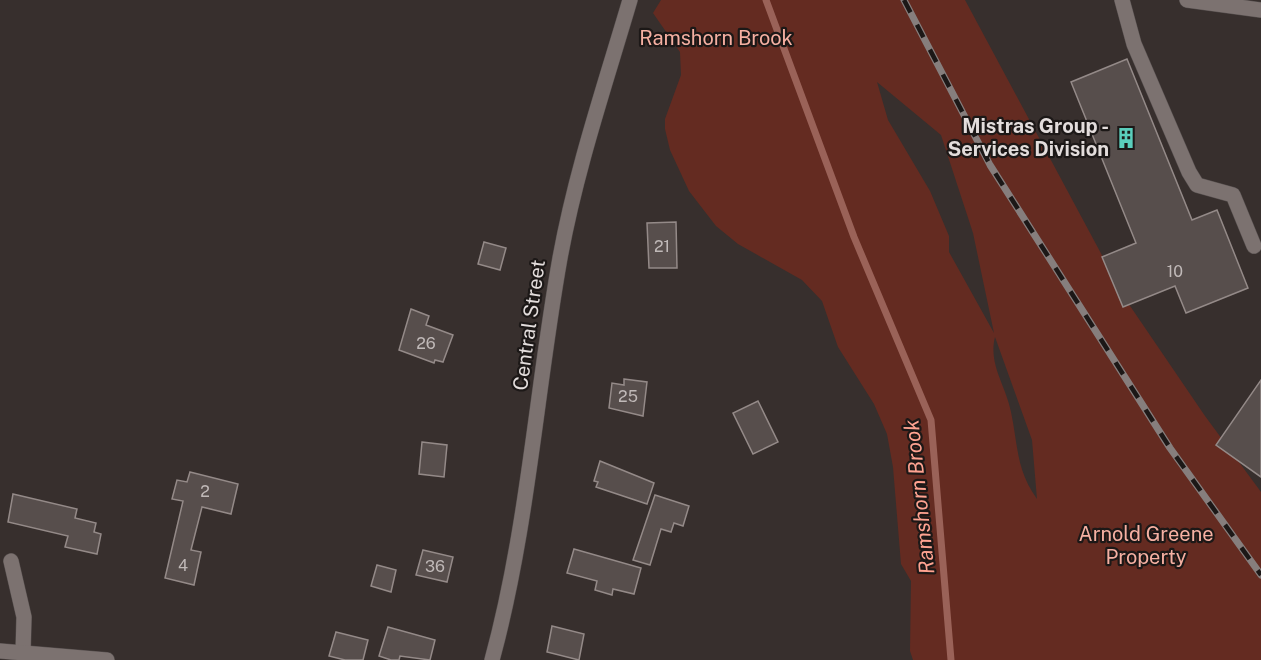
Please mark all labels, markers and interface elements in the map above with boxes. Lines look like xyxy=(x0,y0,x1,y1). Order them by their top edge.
park label: Ramshorn Brook xyxy=(639,26,793,50)
place label: Mistras Group - Services Division xyxy=(947,114,1109,161)
building icon: Mistras Group - Services Division xyxy=(1114,126,1138,150)
house number: 21 xyxy=(654,237,670,256)
street label: Central Street xyxy=(508,258,550,392)
house number: 10 xyxy=(1167,262,1183,281)
house number: 26 xyxy=(416,334,436,353)
house number: 25 xyxy=(618,387,638,406)
water label: Ramshorn Brook xyxy=(898,418,940,576)
house number: 2 xyxy=(200,482,210,501)
park label: Arnold Greene Property xyxy=(1078,522,1214,569)
house number: 4 xyxy=(178,556,188,575)
house number: 36 xyxy=(425,557,445,576)

